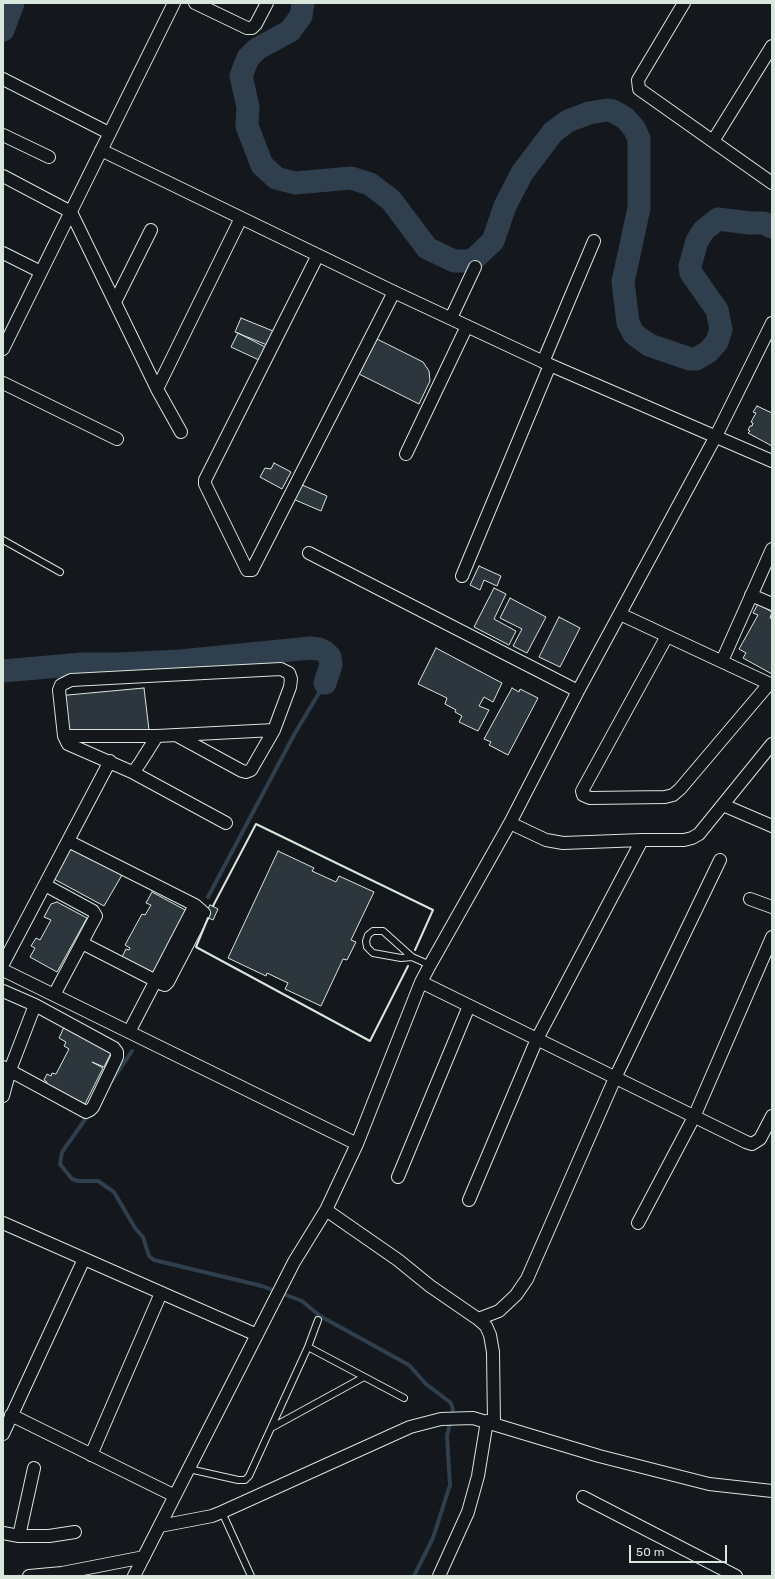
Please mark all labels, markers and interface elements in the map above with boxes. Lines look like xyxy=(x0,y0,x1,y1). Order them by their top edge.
scale bar xyxy=(631,1537,729,1563)
text: 50 m xyxy=(636,1545,664,1559)

